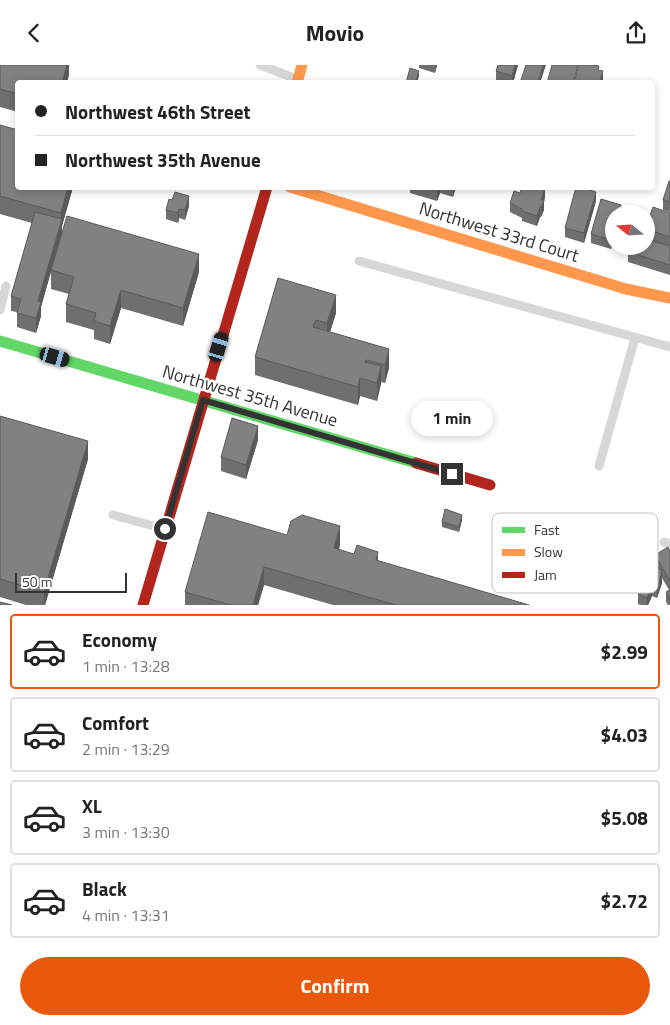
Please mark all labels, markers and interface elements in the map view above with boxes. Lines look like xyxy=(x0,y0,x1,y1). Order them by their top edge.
text: Movio xyxy=(306,16,364,50)
icon: back xyxy=(20,19,48,47)
icon: share xyxy=(622,19,650,47)
text: Northwest 46th Street xyxy=(65,97,250,126)
text: Northwest 35th Avenue xyxy=(65,145,261,174)
street label: Northwest 33rd Court xyxy=(416,194,583,269)
north arrow xyxy=(605,205,655,255)
map controls xyxy=(605,205,655,255)
car xyxy=(207,330,230,364)
car xyxy=(38,346,71,368)
street label: Northwest 35th Avenue xyxy=(159,358,341,434)
callout: 1 min xyxy=(411,401,493,437)
text: 1 min xyxy=(433,406,471,430)
route end xyxy=(441,463,463,485)
legend xyxy=(492,513,658,593)
route start xyxy=(154,518,176,540)
text: Fast xyxy=(534,519,559,540)
text: Slow xyxy=(534,541,563,562)
text: Jam xyxy=(534,564,557,585)
scale bar xyxy=(15,570,128,593)
text: 50 m xyxy=(22,571,52,592)
text: Economy xyxy=(82,625,157,654)
icon: car xyxy=(22,629,67,674)
text: $2.99 xyxy=(601,637,648,666)
text: 1 min · 13:28 xyxy=(82,654,170,678)
text: Comfort xyxy=(82,708,149,737)
icon: car xyxy=(22,712,67,757)
text: $4.03 xyxy=(601,720,648,749)
text: 2 min · 13:29 xyxy=(82,737,170,761)
text: XL xyxy=(82,791,102,820)
icon: car xyxy=(22,795,67,840)
text: $5.08 xyxy=(601,803,648,832)
text: 3 min · 13:30 xyxy=(82,820,170,844)
text: Black xyxy=(82,874,127,903)
icon: car xyxy=(22,878,67,923)
text: $2.72 xyxy=(601,886,648,915)
text: 4 min · 13:31 xyxy=(82,903,170,927)
button: Confirm xyxy=(20,957,650,1015)

